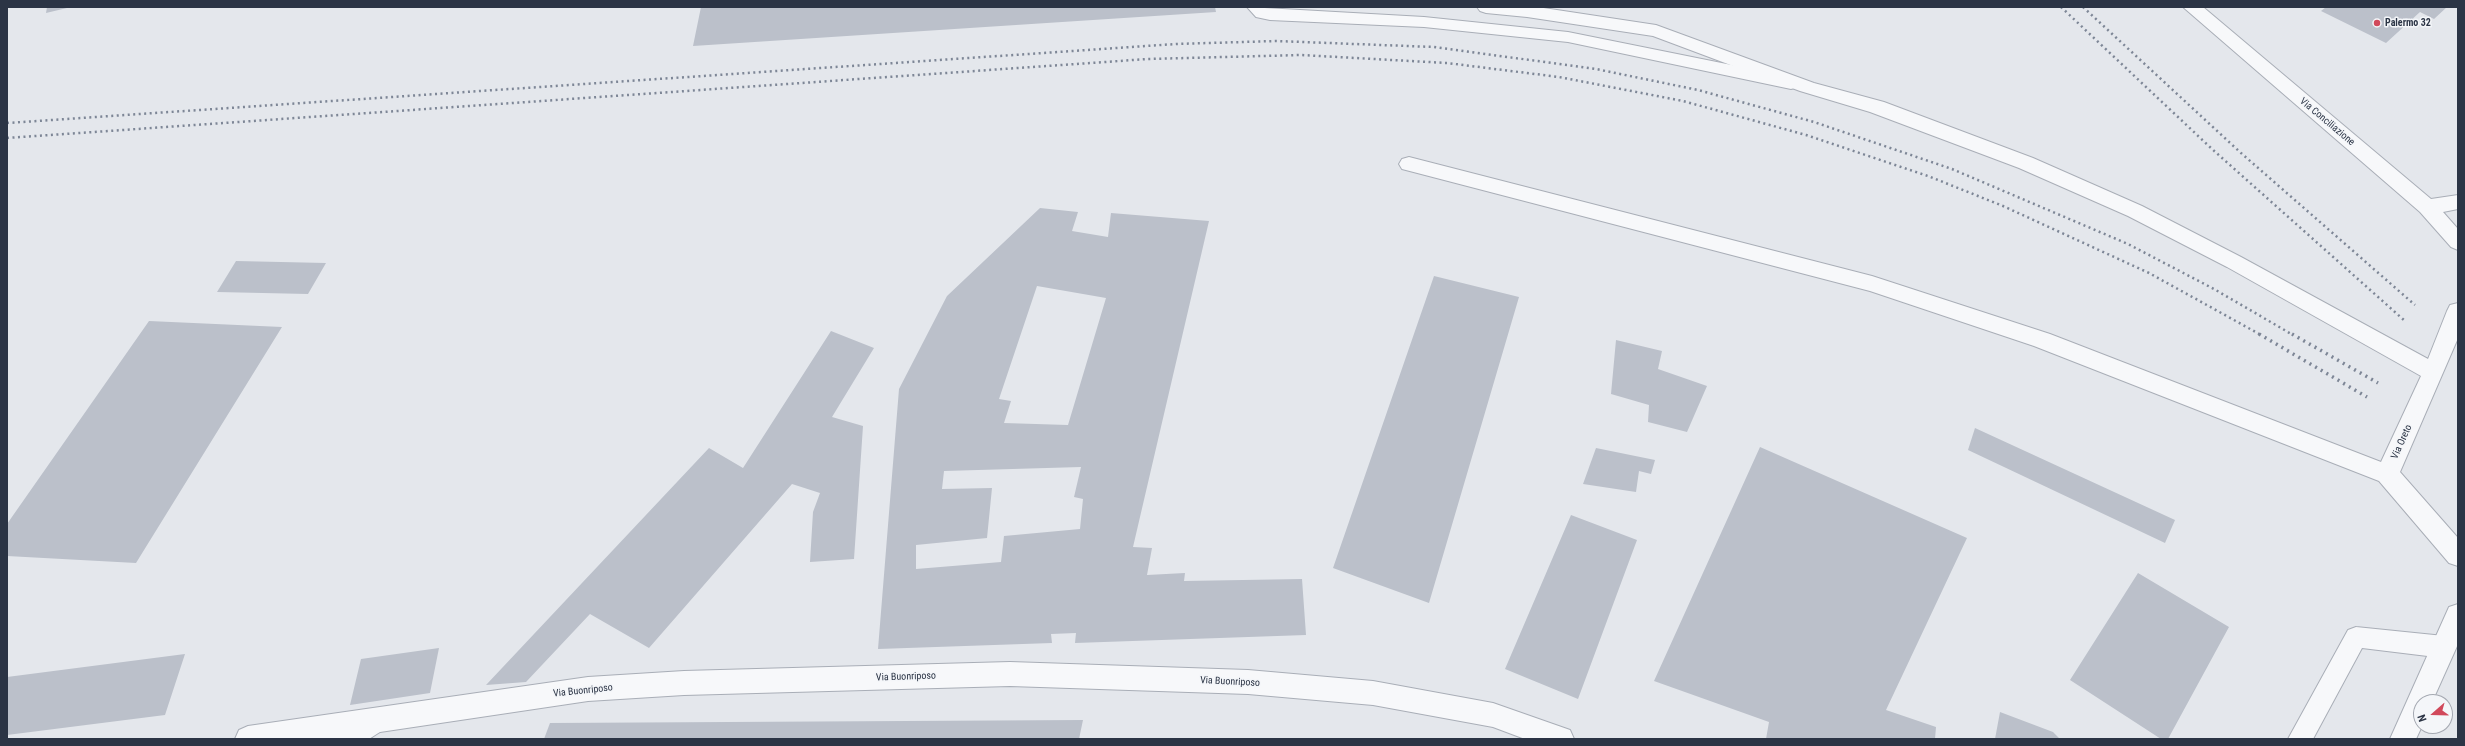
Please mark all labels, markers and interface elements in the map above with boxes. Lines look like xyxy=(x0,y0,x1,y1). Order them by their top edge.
place label: Palermo 32 xyxy=(2385,17,2431,29)
marker: Palermo 32 xyxy=(2372,18,2382,28)
street label: Via Conciliazione xyxy=(2297,96,2357,148)
street label: Via Oreto xyxy=(2389,423,2415,461)
street label: Via Buonriposo xyxy=(876,670,936,684)
street label: Via Buonriposo xyxy=(1200,674,1260,690)
street label: Via Buonriposo xyxy=(553,682,613,700)
north arrow xyxy=(2413,694,2453,734)
text: N xyxy=(2415,713,2429,723)

